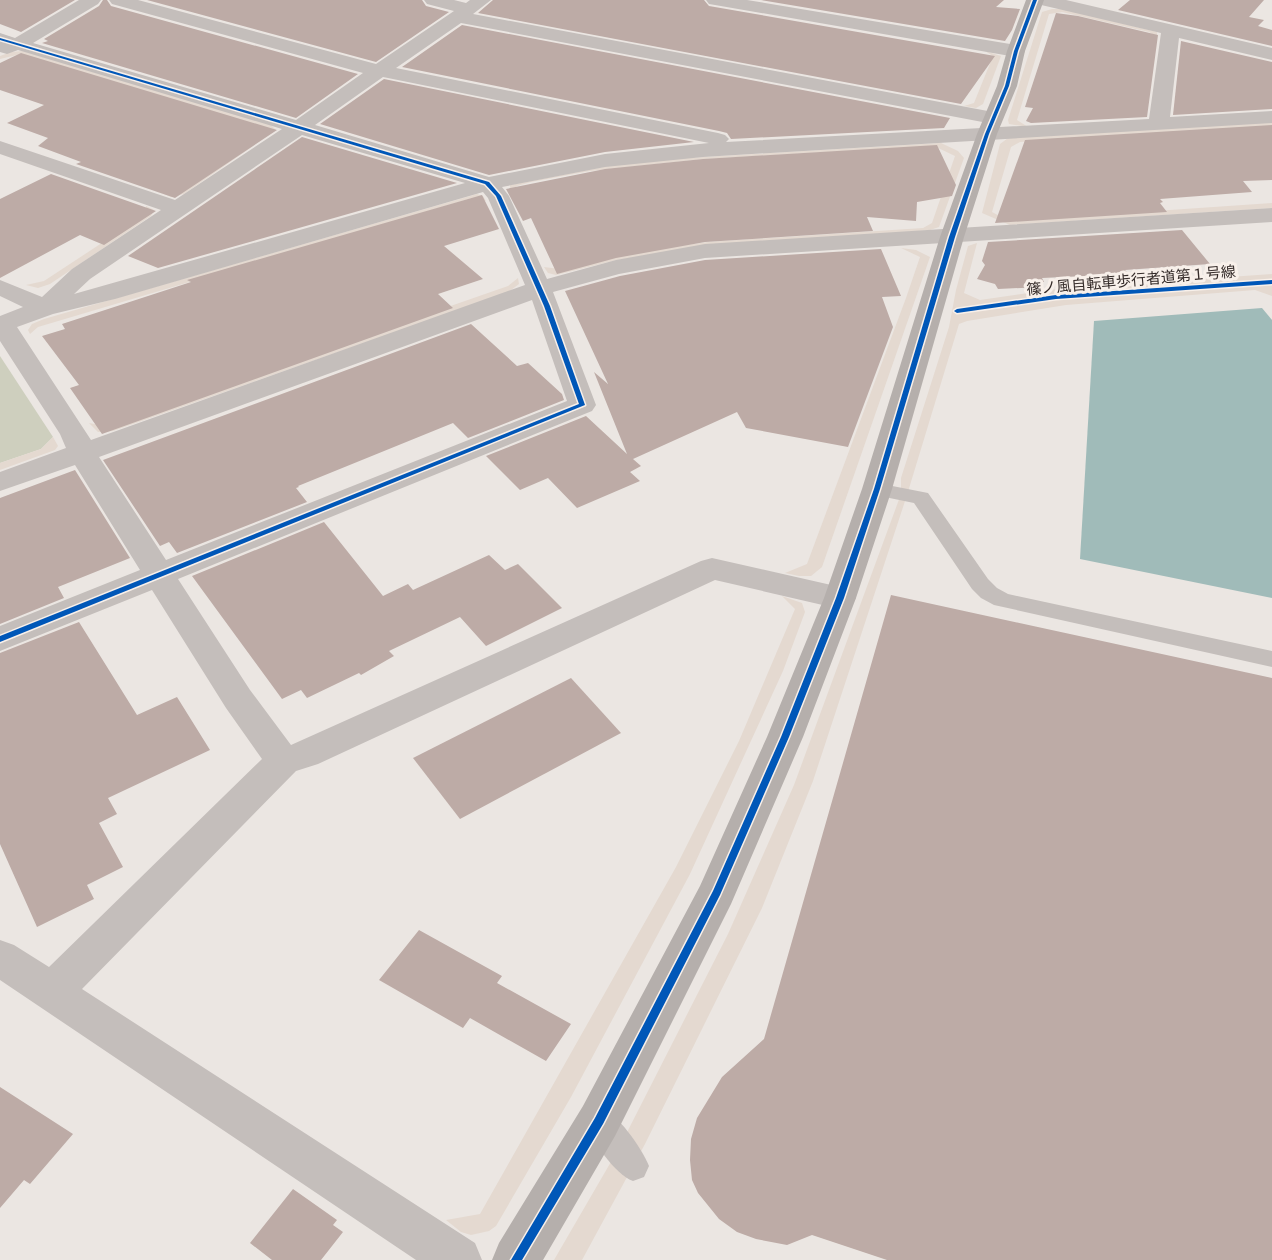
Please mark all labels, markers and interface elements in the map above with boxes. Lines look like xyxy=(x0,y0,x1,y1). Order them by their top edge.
street label: 篠ノ風自転車歩行者道第１号線 xyxy=(1026,262,1236,298)

